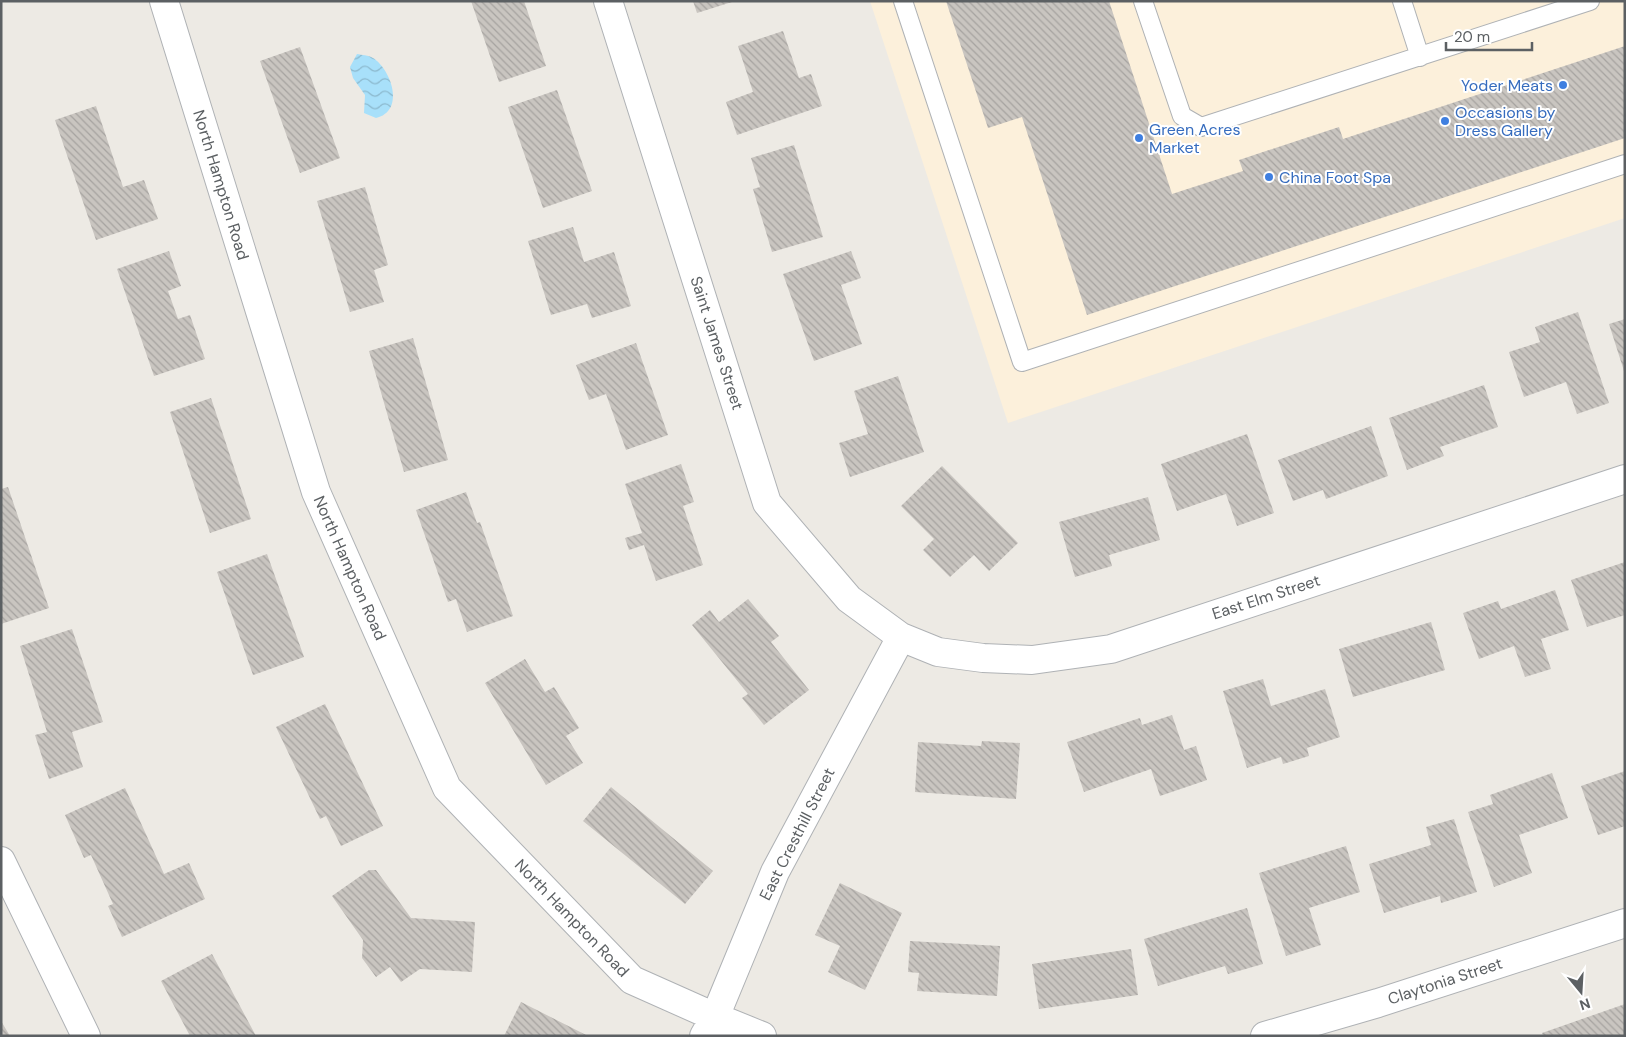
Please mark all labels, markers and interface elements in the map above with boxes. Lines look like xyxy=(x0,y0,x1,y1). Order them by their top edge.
scale bar xyxy=(1446,20,1532,52)
text: 20 m xyxy=(1454,27,1490,47)
place label: Yoder Meats xyxy=(1461,75,1553,96)
marker: Yoder Meats xyxy=(1557,79,1569,91)
place label: Occasions by Dress Gallery xyxy=(1455,102,1556,141)
street label: North Hampton Road xyxy=(188,107,254,263)
marker: Occasions by Dress Gallery xyxy=(1439,115,1451,127)
place label: Green Acres Market xyxy=(1149,119,1240,158)
marker: Green Acres Market xyxy=(1133,132,1145,144)
place label: China Foot Spa xyxy=(1279,167,1391,188)
marker: China Foot Spa xyxy=(1263,171,1275,183)
street label: Saint James Street xyxy=(686,274,748,412)
street label: North Hampton Road xyxy=(309,492,391,644)
street label: East Elm Street xyxy=(1209,570,1323,624)
street label: East Cresthill Street xyxy=(755,764,839,904)
street label: North Hampton Road xyxy=(510,855,634,981)
street label: Claytonia Street xyxy=(1385,953,1505,1009)
north arrow xyxy=(1556,967,1606,1017)
text: N xyxy=(1577,994,1593,1015)

